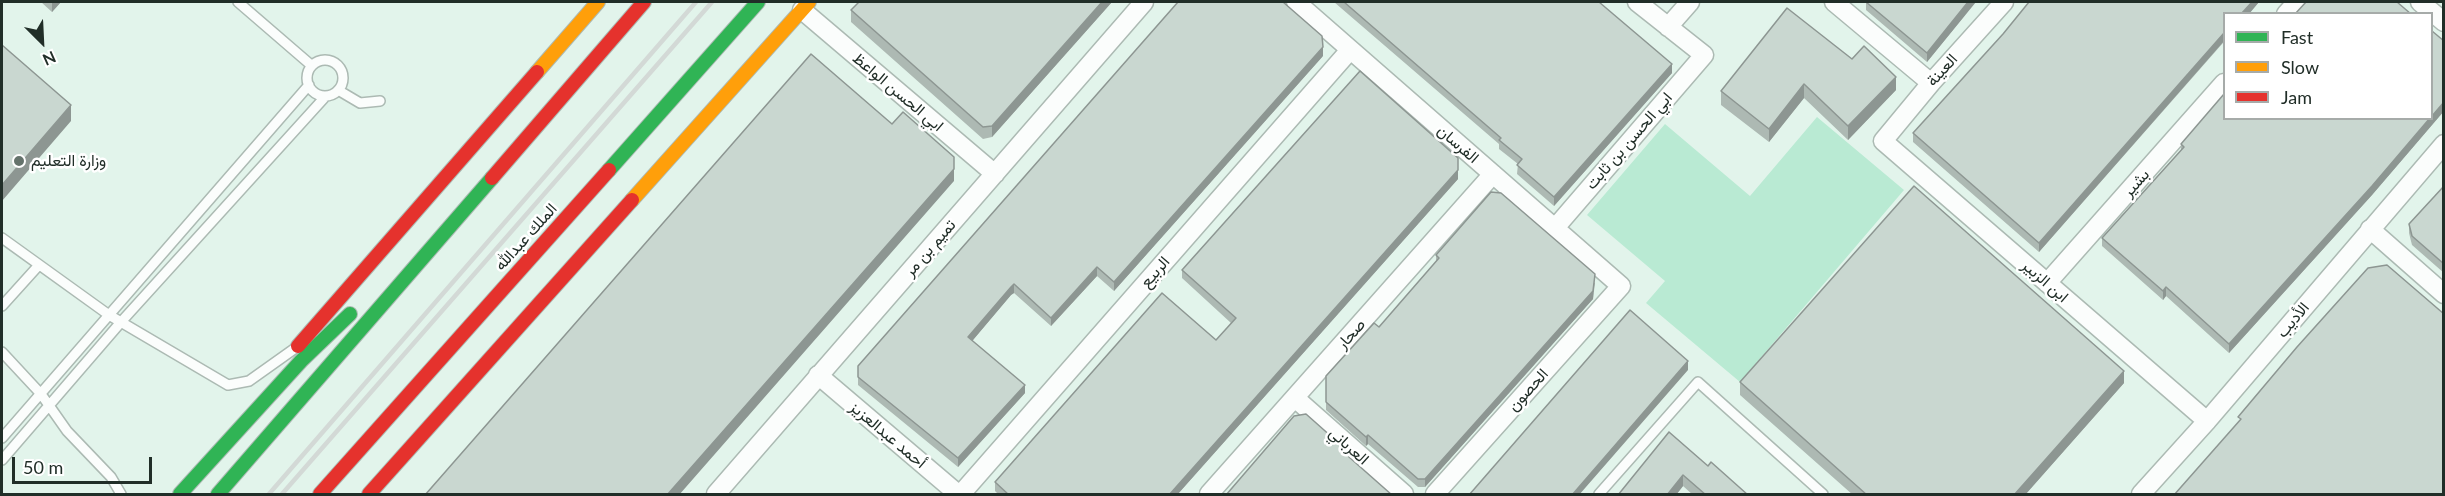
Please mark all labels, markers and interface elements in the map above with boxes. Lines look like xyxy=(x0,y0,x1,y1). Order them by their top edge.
north arrow xyxy=(12,12,72,72)
legend xyxy=(2223,12,2433,120)
text: Fast xyxy=(2281,26,2313,48)
text: N xyxy=(40,48,59,70)
street label: ابي الحسن الواعظ xyxy=(849,48,947,136)
street label: العينة xyxy=(1922,50,1962,90)
text: Slow xyxy=(2281,56,2319,78)
text: Jam xyxy=(2281,86,2312,108)
street label: ابي الحسن بن ثابت xyxy=(1582,89,1676,193)
street label: الفرسان xyxy=(1433,121,1483,167)
place label: وزارة التعليم xyxy=(31,151,106,171)
marker: وزارة التعليم xyxy=(12,154,26,168)
street label: بشير xyxy=(2119,165,2153,201)
street label: الملك عبدالله xyxy=(491,199,561,275)
street label: تميم بن مر xyxy=(900,216,960,280)
street label: الربيع xyxy=(1136,252,1174,292)
street label: ابن الزبير xyxy=(2018,256,2072,306)
street label: الأديب xyxy=(2273,298,2313,342)
street label: صحار xyxy=(1333,315,1369,353)
street label: الحصون xyxy=(1504,365,1552,415)
street label: أحمد عبدالعزيز xyxy=(846,397,930,473)
street label: العرباني xyxy=(1325,423,1373,469)
scale bar xyxy=(15,445,154,483)
text: 50 m xyxy=(23,456,63,478)

